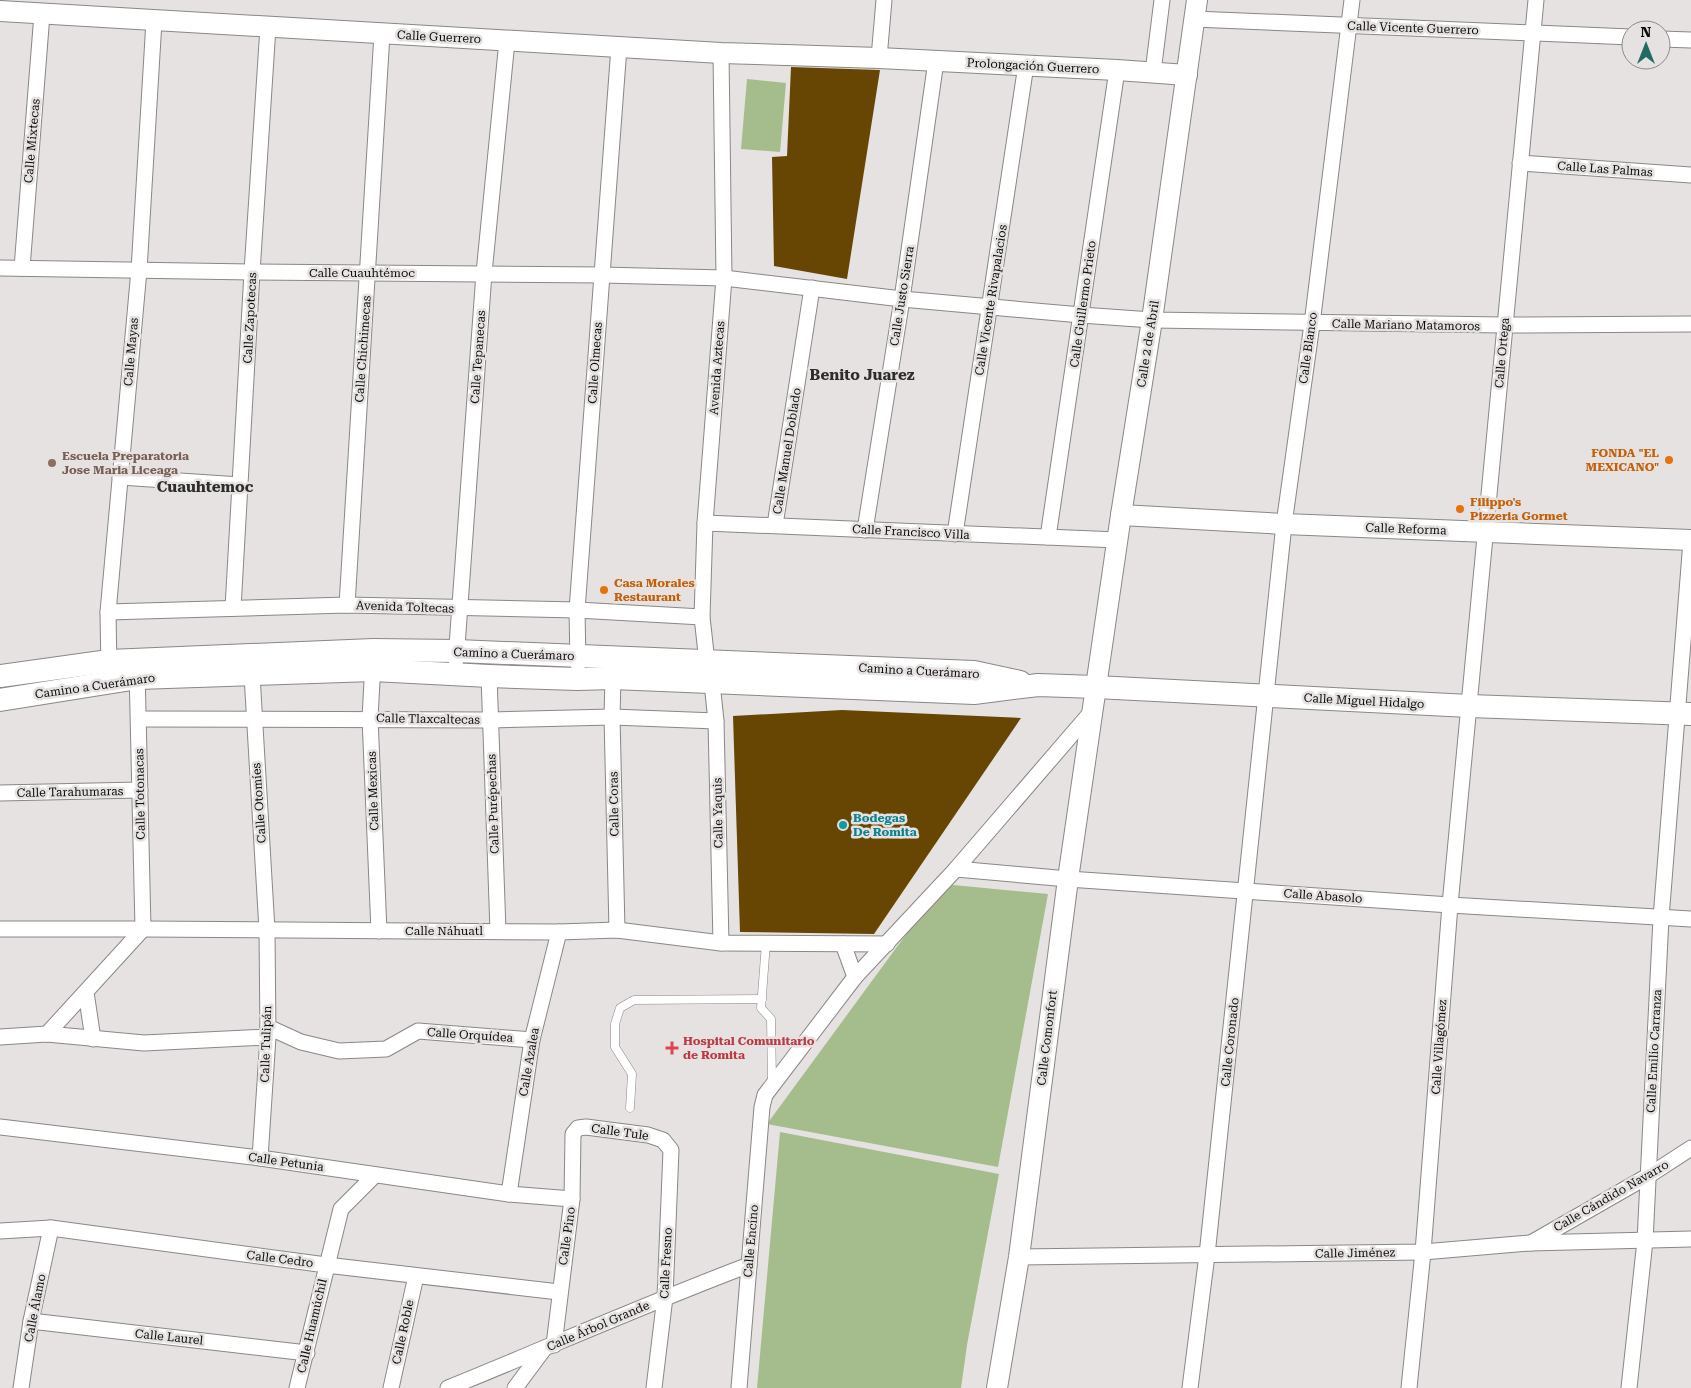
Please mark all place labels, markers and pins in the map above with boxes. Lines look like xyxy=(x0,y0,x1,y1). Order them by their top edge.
place label: FONDA "EL MEXICANO" xyxy=(1586,446,1659,474)
place label: Escuela Preparatoria Jose Maria Liceaga xyxy=(62,449,189,477)
marker: FONDA "EL MEXICANO" xyxy=(1663,454,1675,466)
marker: Escuela Preparatoria Jose Maria Liceaga xyxy=(46,457,58,469)
place label: Filippo's Pizzeria Gormet xyxy=(1470,495,1568,523)
marker: Filippo's Pizzeria Gormet xyxy=(1454,503,1466,515)
place label: Casa Morales Restaurant xyxy=(614,576,695,604)
marker: Casa Morales Restaurant xyxy=(598,584,610,596)
place label: Bodegas De Romita xyxy=(853,811,917,839)
marker: Bodegas De Romita xyxy=(837,819,849,831)
place label: Hospital Comunitario de Romita xyxy=(683,1034,815,1062)
marker: Hospital Comunitario de Romita xyxy=(665,1041,679,1055)

